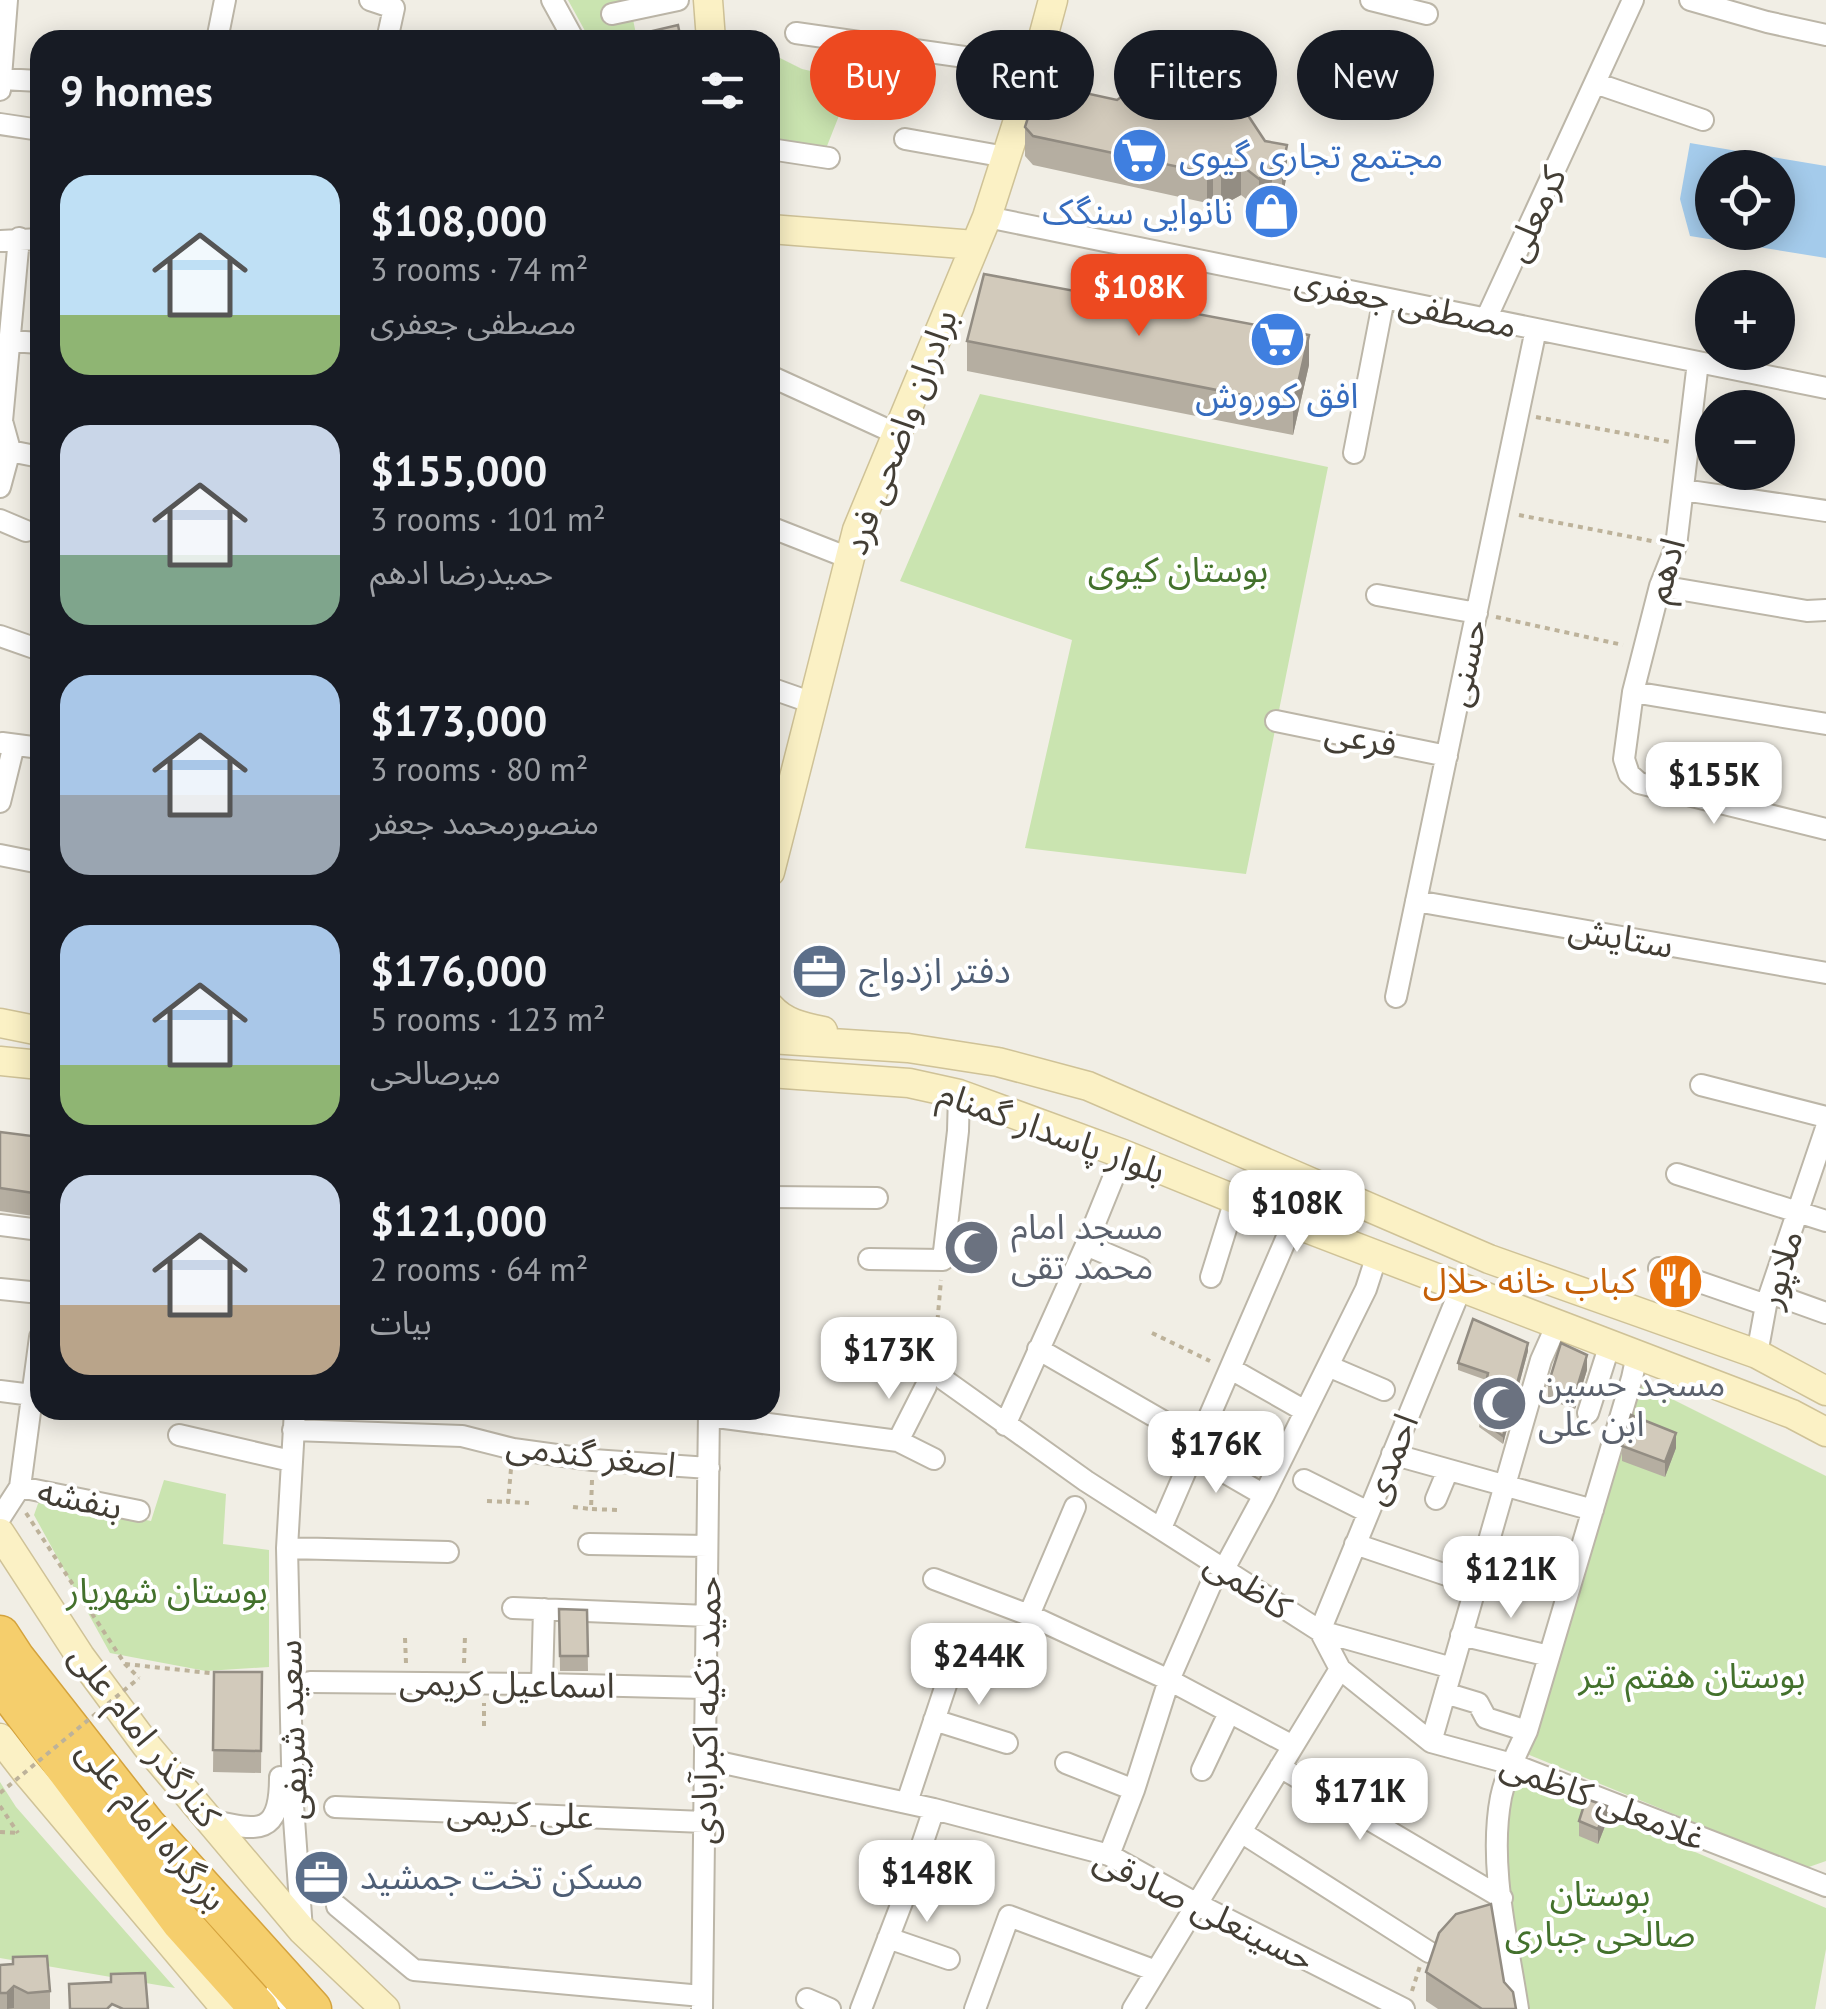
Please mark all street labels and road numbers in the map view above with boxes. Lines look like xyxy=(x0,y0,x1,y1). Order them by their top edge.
street label: کرمعلی xyxy=(1492,158,1576,269)
street label: مصطفی جعفری xyxy=(1291,256,1521,348)
street label: برادران واضحی فرد xyxy=(831,302,967,561)
street label: ادهم xyxy=(1633,532,1700,609)
street label: حسنی xyxy=(1433,615,1497,711)
street label: فرعی xyxy=(1321,708,1401,766)
street label: ستایش xyxy=(1565,904,1677,968)
street label: بلوار پاسدار گمنام xyxy=(931,1069,1172,1197)
street label: ملاپور xyxy=(1745,1224,1813,1314)
street label: احمدی xyxy=(1350,1406,1428,1511)
street label: اصغر گندمی xyxy=(504,1421,679,1487)
street label: بنفشه xyxy=(34,1467,127,1529)
street label: کاظمی xyxy=(1196,1539,1301,1629)
street label: حمید تکیه اکبرآبادی xyxy=(680,1575,730,1845)
street label: کنارگذر امام علی xyxy=(57,1634,232,1839)
street label: سعید شریفی xyxy=(265,1639,317,1821)
street label: اسماعیل کریمی xyxy=(399,1658,615,1708)
street label: بزرگراه امام علی xyxy=(64,1729,238,1923)
street label: غلامعلی کاظمی xyxy=(1495,1740,1712,1860)
street label: علی کریمی xyxy=(446,1787,594,1839)
street label: حسینعلی صادقی xyxy=(1087,1835,1322,1981)

